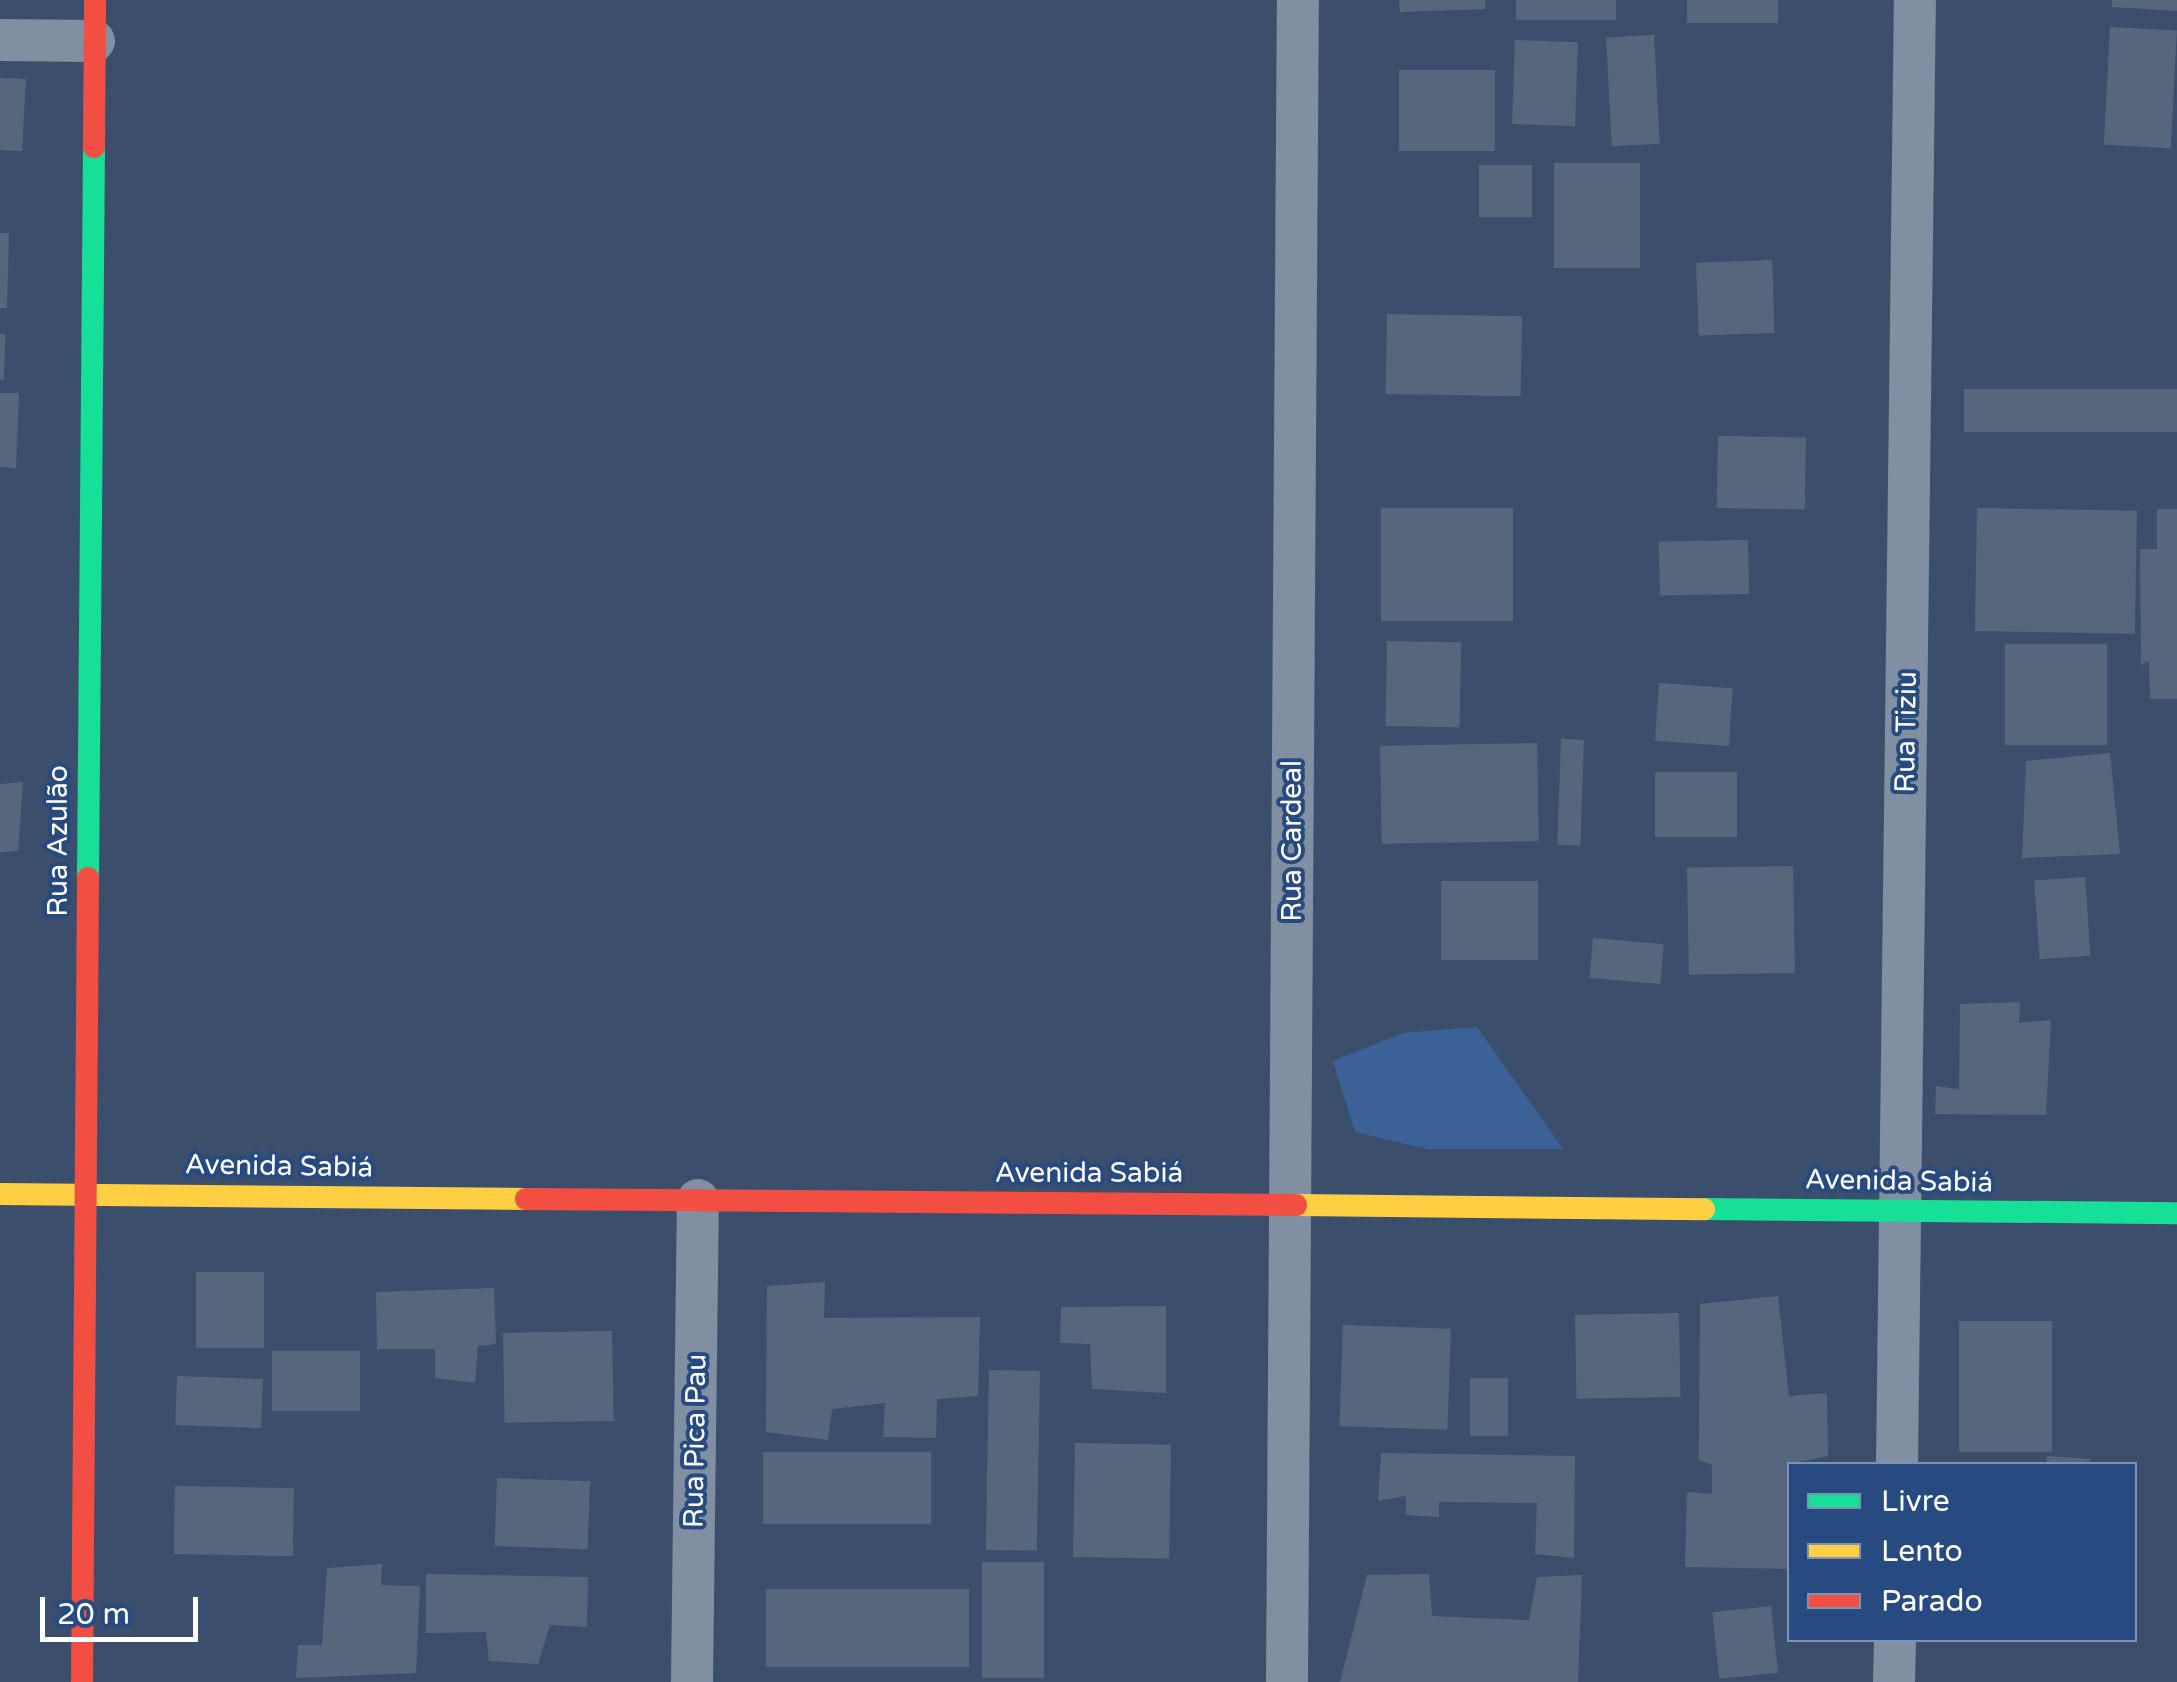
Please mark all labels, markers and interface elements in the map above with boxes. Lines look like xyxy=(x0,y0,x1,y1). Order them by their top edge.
street label: Rua Tiziu xyxy=(1888,671,1924,793)
street label: Rua Cardeal xyxy=(1275,760,1309,922)
street label: Rua Azulão xyxy=(41,765,75,917)
street label: Avenida Sabiá xyxy=(185,1148,373,1184)
street label: Avenida Sabiá xyxy=(995,1156,1183,1190)
street label: Avenida Sabiá xyxy=(1805,1163,1993,1199)
street label: Rua Pica Pau xyxy=(677,1354,713,1528)
legend xyxy=(1787,1462,2137,1642)
text: Livre xyxy=(1881,1483,1950,1520)
text: Lento xyxy=(1881,1533,1963,1570)
scale bar xyxy=(45,1577,202,1639)
text: Parado xyxy=(1881,1583,1983,1620)
text: 20 m xyxy=(57,1596,130,1633)

